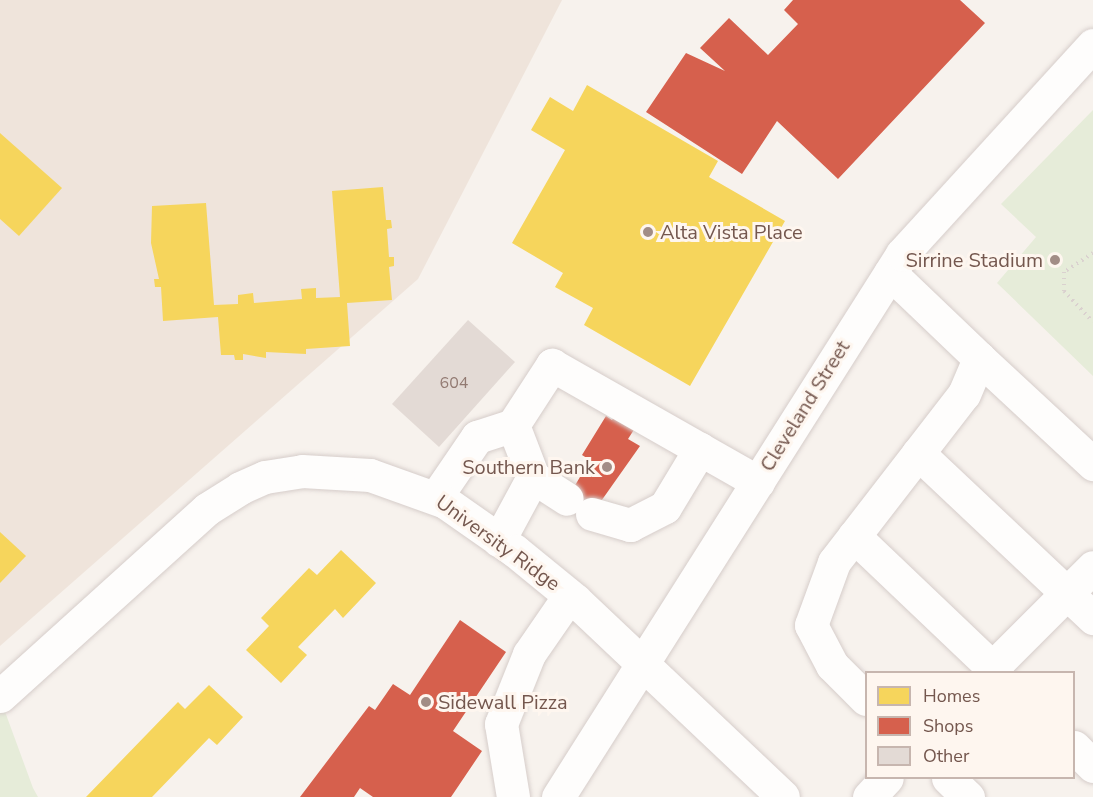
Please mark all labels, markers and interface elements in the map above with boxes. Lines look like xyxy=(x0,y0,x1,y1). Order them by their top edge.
place label: Alta Vista Place xyxy=(660,220,803,244)
marker: Alta Vista Place xyxy=(641,225,655,239)
place label: Sirrine Stadium xyxy=(905,248,1043,272)
marker: Sirrine Stadium xyxy=(1048,253,1062,267)
street label: Cleveland Street xyxy=(755,336,855,476)
house number: 604 xyxy=(440,373,468,393)
place label: Southern Bank xyxy=(462,455,595,479)
marker: Southern Bank xyxy=(600,460,614,474)
street label: University Ridge xyxy=(431,490,565,596)
legend xyxy=(865,671,1075,779)
text: Homes xyxy=(923,684,980,708)
place label: Sidewall Pizza xyxy=(438,690,568,714)
marker: Sidewall Pizza xyxy=(419,695,433,709)
text: Shops xyxy=(923,714,973,738)
text: Other xyxy=(923,744,969,768)

